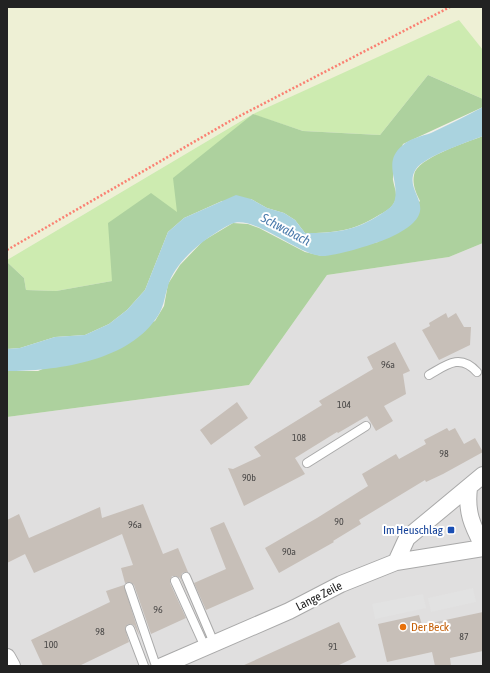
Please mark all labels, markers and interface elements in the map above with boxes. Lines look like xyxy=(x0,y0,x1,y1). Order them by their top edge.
water label: Schwabach xyxy=(258,210,314,249)
house number: 96a xyxy=(381,359,395,370)
house number: 104 xyxy=(337,399,351,410)
house number: 108 xyxy=(292,432,306,443)
house number: 98 xyxy=(439,448,449,459)
house number: 90b xyxy=(242,472,256,483)
house number: 90 xyxy=(334,516,344,527)
house number: 96a xyxy=(128,519,142,530)
place label: Im Heuschlag xyxy=(383,523,444,537)
marker: Im Heuschlag xyxy=(446,525,456,535)
house number: 90a xyxy=(282,546,296,557)
street label: Lange Zeile xyxy=(293,578,345,614)
house number: 96 xyxy=(153,604,163,615)
place label: Der Beck xyxy=(411,620,450,634)
marker: Der Beck xyxy=(398,622,408,632)
house number: 98 xyxy=(95,626,105,637)
house number: 87 xyxy=(459,631,469,642)
house number: 100 xyxy=(44,639,58,650)
house number: 91 xyxy=(328,641,338,652)

